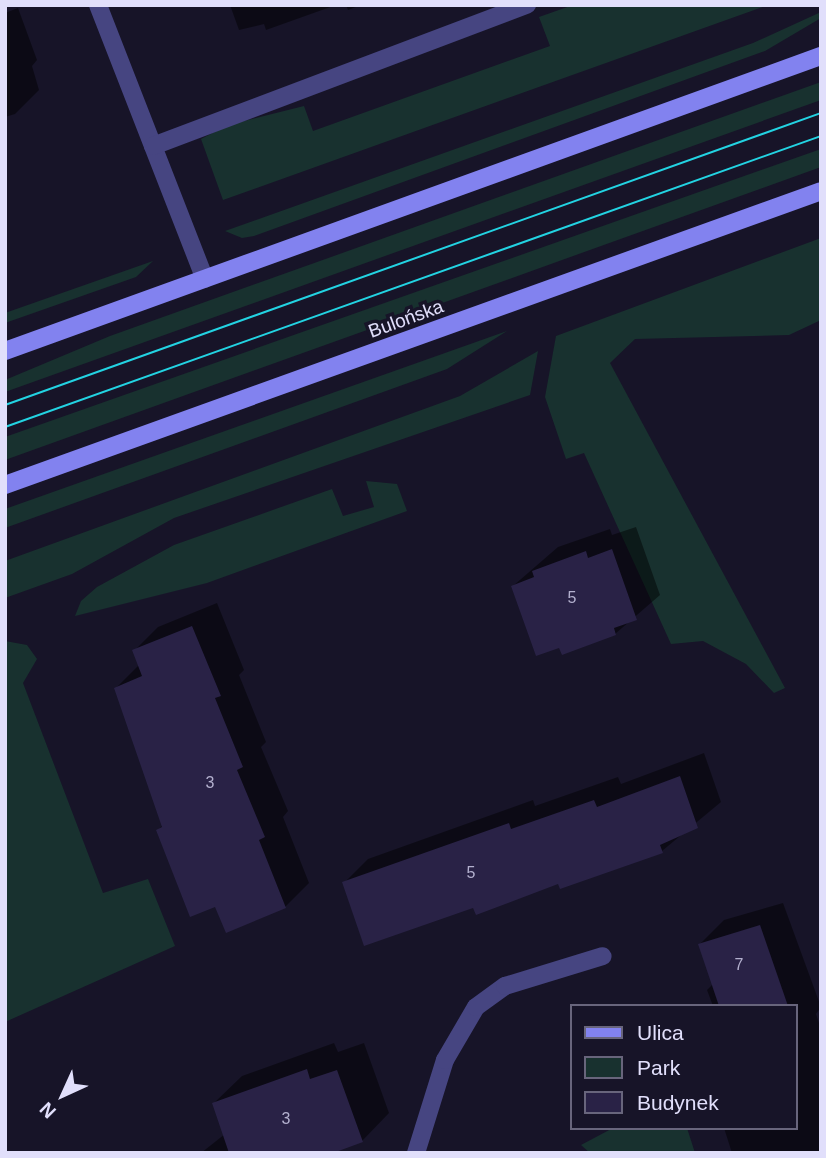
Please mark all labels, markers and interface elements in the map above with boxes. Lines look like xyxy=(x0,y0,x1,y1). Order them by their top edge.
street label: Bulońska xyxy=(365,295,447,343)
house number: 5 xyxy=(568,588,576,608)
house number: 3 xyxy=(206,773,214,793)
house number: 5 xyxy=(467,863,475,883)
house number: 7 xyxy=(735,955,743,975)
legend xyxy=(570,1004,798,1130)
text: Ulica xyxy=(637,1021,684,1044)
text: Park xyxy=(637,1056,680,1079)
north arrow xyxy=(28,1060,98,1130)
text: Budynek xyxy=(637,1091,719,1114)
text: N xyxy=(36,1098,60,1122)
house number: 3 xyxy=(282,1109,290,1129)

